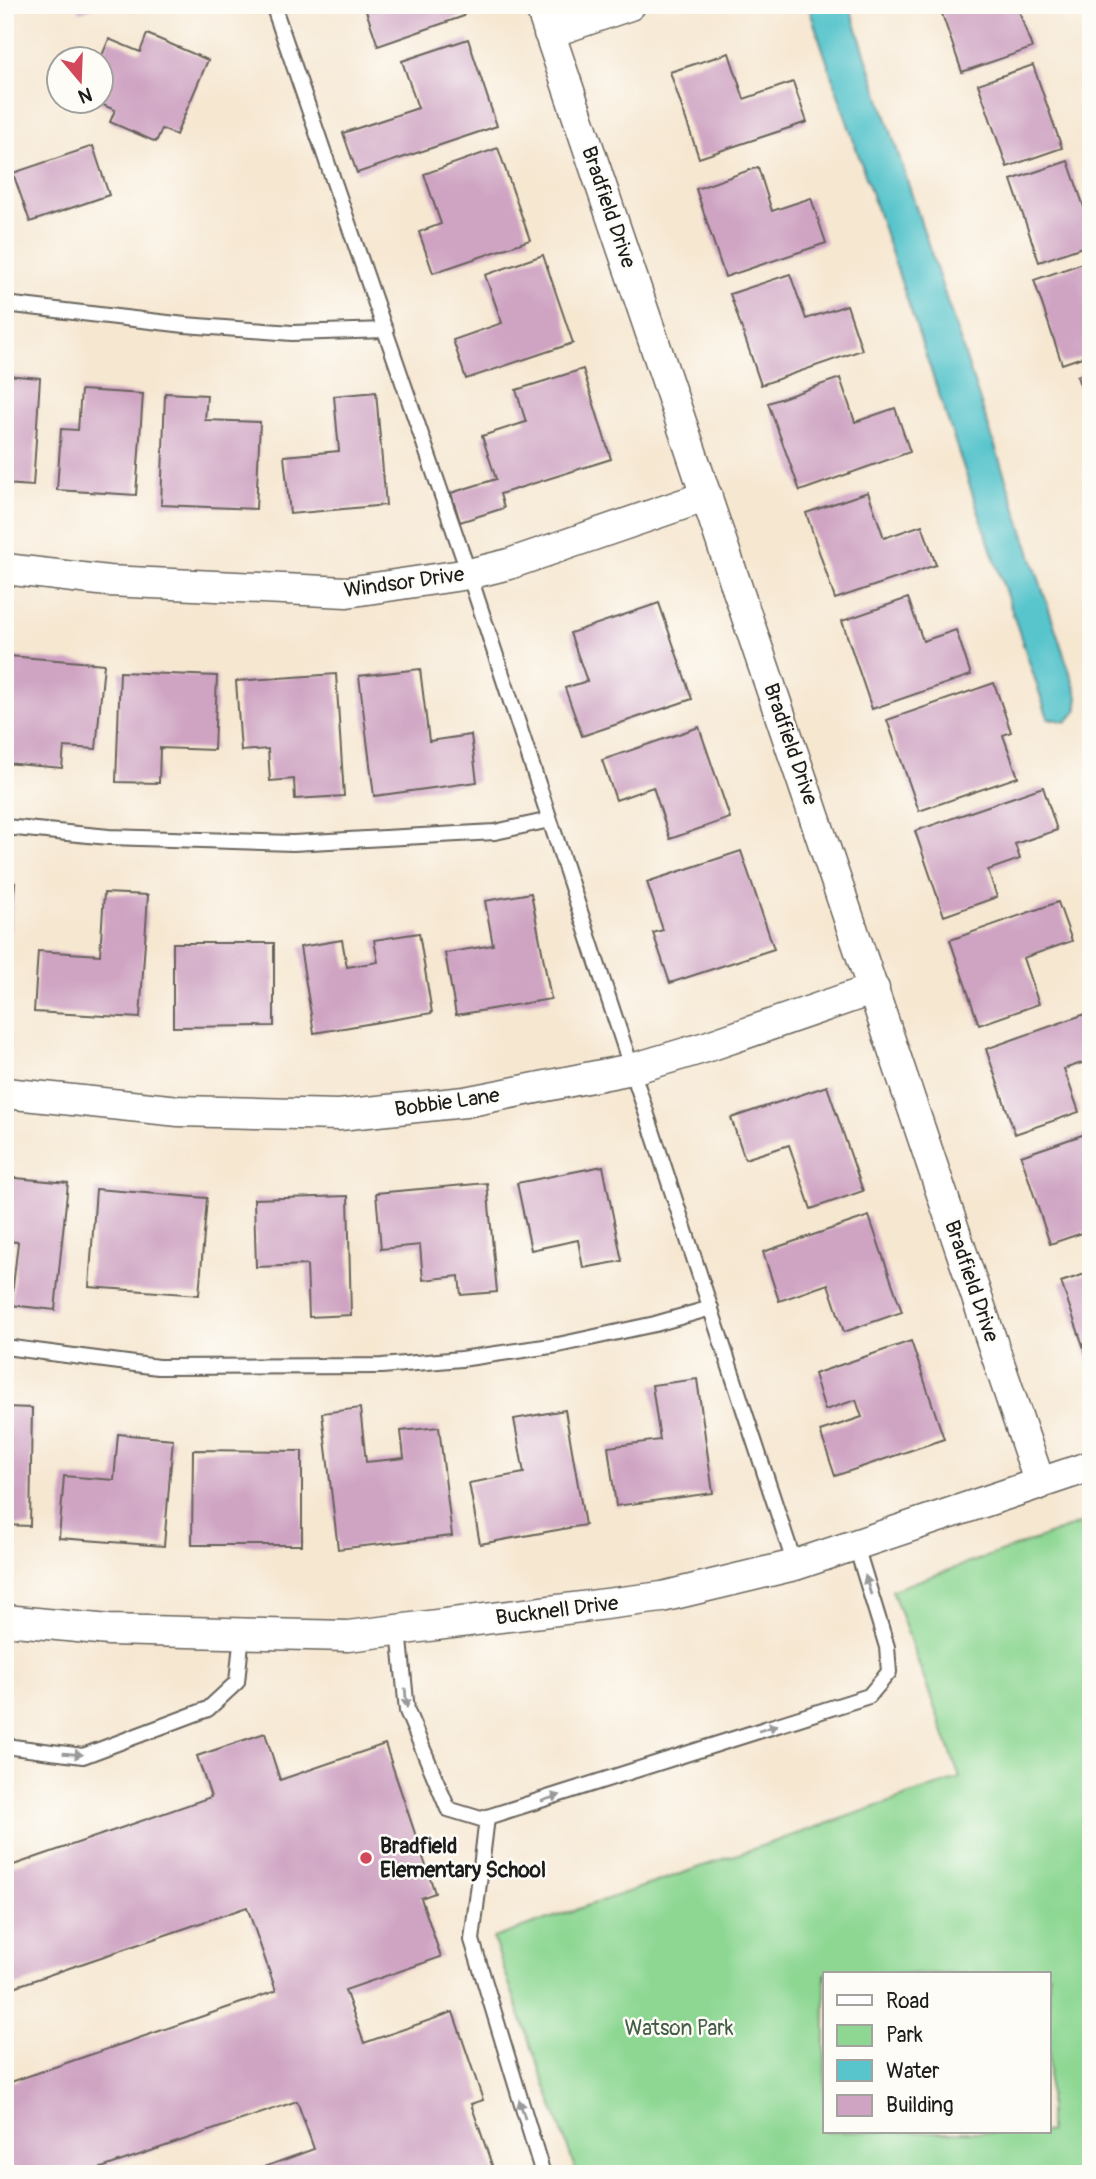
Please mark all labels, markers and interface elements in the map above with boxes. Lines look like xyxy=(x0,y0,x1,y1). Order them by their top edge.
north arrow xyxy=(46,46,116,116)
text: N xyxy=(75,82,95,109)
street label: Bradfield Drive xyxy=(575,143,642,272)
street label: Windsor Drive xyxy=(342,561,467,604)
street label: Bradfield Drive xyxy=(757,680,824,809)
street label: Bobbie Lane xyxy=(393,1082,502,1123)
street label: Bradfield Drive xyxy=(938,1217,1005,1346)
one-way arrow xyxy=(862,1574,873,1595)
street label: Bucknell Drive xyxy=(494,1589,621,1631)
one-way arrow xyxy=(400,1687,411,1709)
one-way arrow xyxy=(757,1722,778,1733)
one-way arrow xyxy=(62,1749,84,1760)
one-way arrow xyxy=(541,1792,562,1802)
place label: Bradfield Elementary School xyxy=(380,1833,546,1884)
marker: Bradfield Elementary School xyxy=(358,1850,374,1866)
legend xyxy=(823,1972,1050,2134)
text: Road xyxy=(886,1988,930,2015)
park label: Watson Park xyxy=(624,2015,734,2042)
text: Park xyxy=(886,2022,923,2049)
text: Water xyxy=(886,2058,940,2085)
text: Building xyxy=(886,2092,953,2119)
one-way arrow xyxy=(517,2098,527,2119)

